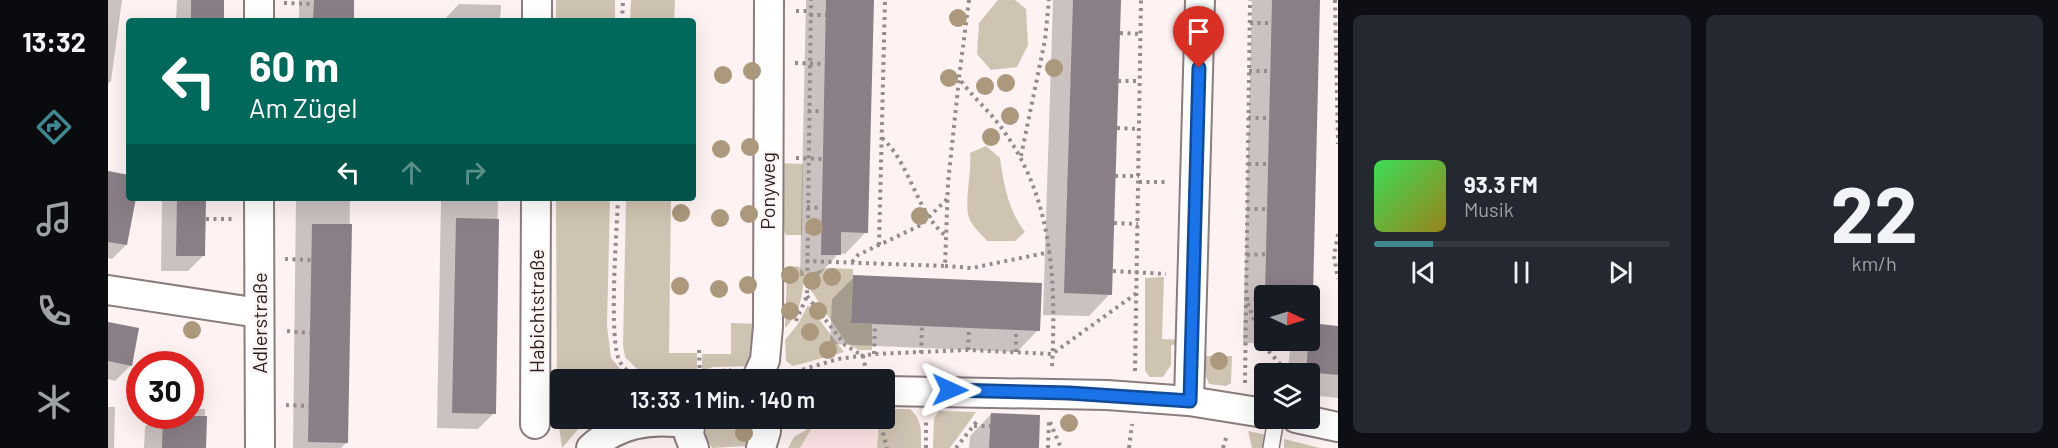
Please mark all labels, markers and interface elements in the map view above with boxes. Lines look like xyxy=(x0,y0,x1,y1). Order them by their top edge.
pin xyxy=(1173,6,1224,68)
icon: arrive xyxy=(1182,15,1215,48)
text: 13:32 xyxy=(22,25,86,57)
text: 60 m xyxy=(249,40,339,90)
icon: left xyxy=(150,42,228,120)
text: Am Zügel xyxy=(249,91,358,123)
icon: directions xyxy=(33,106,75,148)
street label: Ponyweg xyxy=(755,152,779,230)
icon: left xyxy=(332,156,365,189)
icon: ahead xyxy=(395,156,428,189)
icon: right xyxy=(458,156,491,189)
text: 22 xyxy=(1831,165,1918,259)
text: 93.3 FM xyxy=(1464,171,1538,197)
text: Musik xyxy=(1464,197,1514,221)
icon: music xyxy=(33,198,75,240)
street label: Habichtstraße xyxy=(524,249,548,373)
text: km/h xyxy=(1852,251,1897,275)
icon: previous xyxy=(1407,256,1440,289)
icon: pause xyxy=(1505,256,1538,289)
icon: next xyxy=(1604,256,1637,289)
street label: Adlerstraße xyxy=(247,272,271,374)
north arrow xyxy=(1254,285,1320,351)
map controls xyxy=(1254,285,1320,429)
icon: phone xyxy=(33,290,75,332)
speed limit sign: 30 xyxy=(126,351,204,429)
position arrow xyxy=(918,358,982,422)
button: layers xyxy=(1254,363,1320,429)
icon: climate xyxy=(33,381,75,423)
text: 13:33 · 1 Min. · 140 m xyxy=(630,386,815,412)

